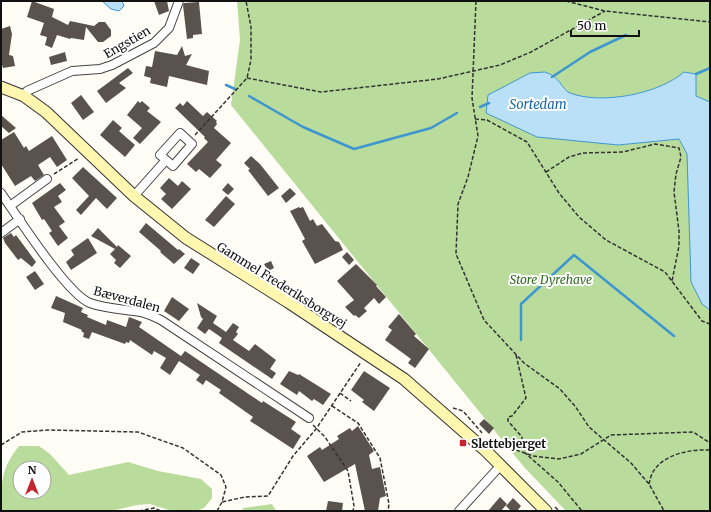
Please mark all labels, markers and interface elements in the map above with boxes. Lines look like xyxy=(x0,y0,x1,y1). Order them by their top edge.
scale bar xyxy=(571,12,639,38)
text: 50 m xyxy=(577,18,606,33)
street label: Engstien xyxy=(101,23,153,61)
water label: Sortedam xyxy=(509,96,567,113)
street label: Gammel Frederiksborgvej xyxy=(214,239,350,331)
park label: Store Dyrehave xyxy=(510,272,592,287)
street label: Bæverdalen xyxy=(92,283,162,315)
place label: Slettebjerget xyxy=(471,436,546,451)
marker: Slettebjerget xyxy=(458,438,468,448)
north arrow xyxy=(12,460,52,500)
text: N xyxy=(28,463,37,477)

